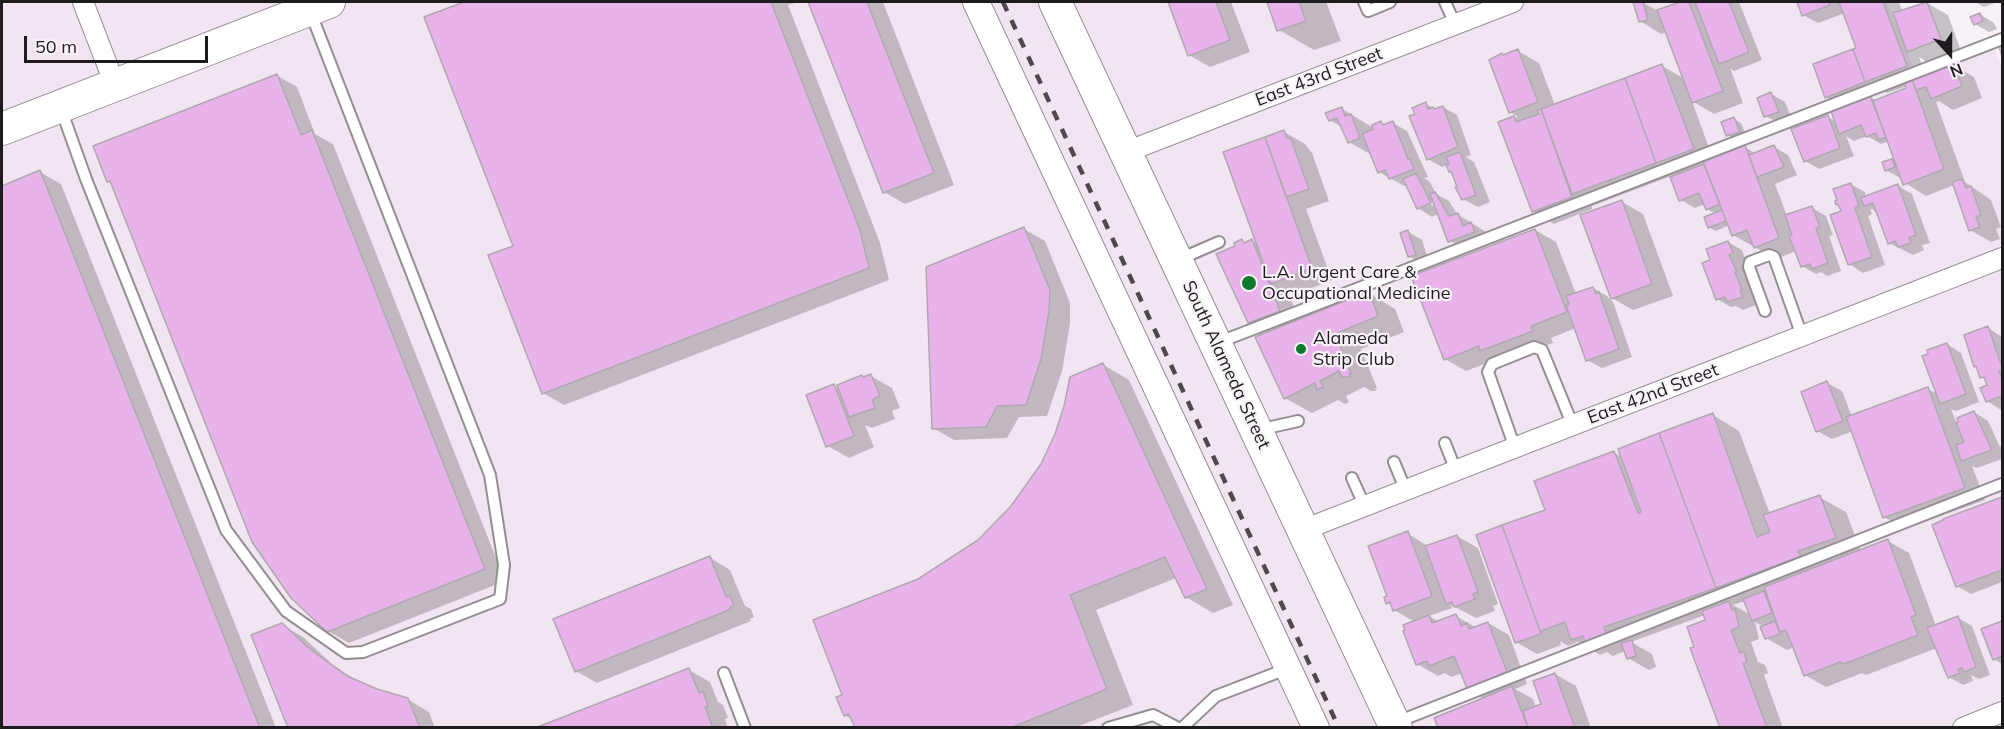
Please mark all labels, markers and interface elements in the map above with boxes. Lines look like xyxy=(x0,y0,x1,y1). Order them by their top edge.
scale bar xyxy=(27,24,212,62)
north arrow xyxy=(1920,24,1980,84)
text: 50 m xyxy=(35,35,77,58)
street label: East 43rd Street xyxy=(1252,43,1386,111)
text: N xyxy=(1947,59,1966,82)
place label: L.A. Urgent Care & Occupational Medicine xyxy=(1262,262,1451,304)
marker: L.A. Urgent Care & Occupational Medicine xyxy=(1240,274,1258,292)
street label: South Alameda Street xyxy=(1177,277,1275,453)
place label: Alameda Strip Club xyxy=(1313,328,1395,370)
marker: Alameda Strip Club xyxy=(1294,342,1308,356)
street label: East 42nd Street xyxy=(1584,359,1722,429)

